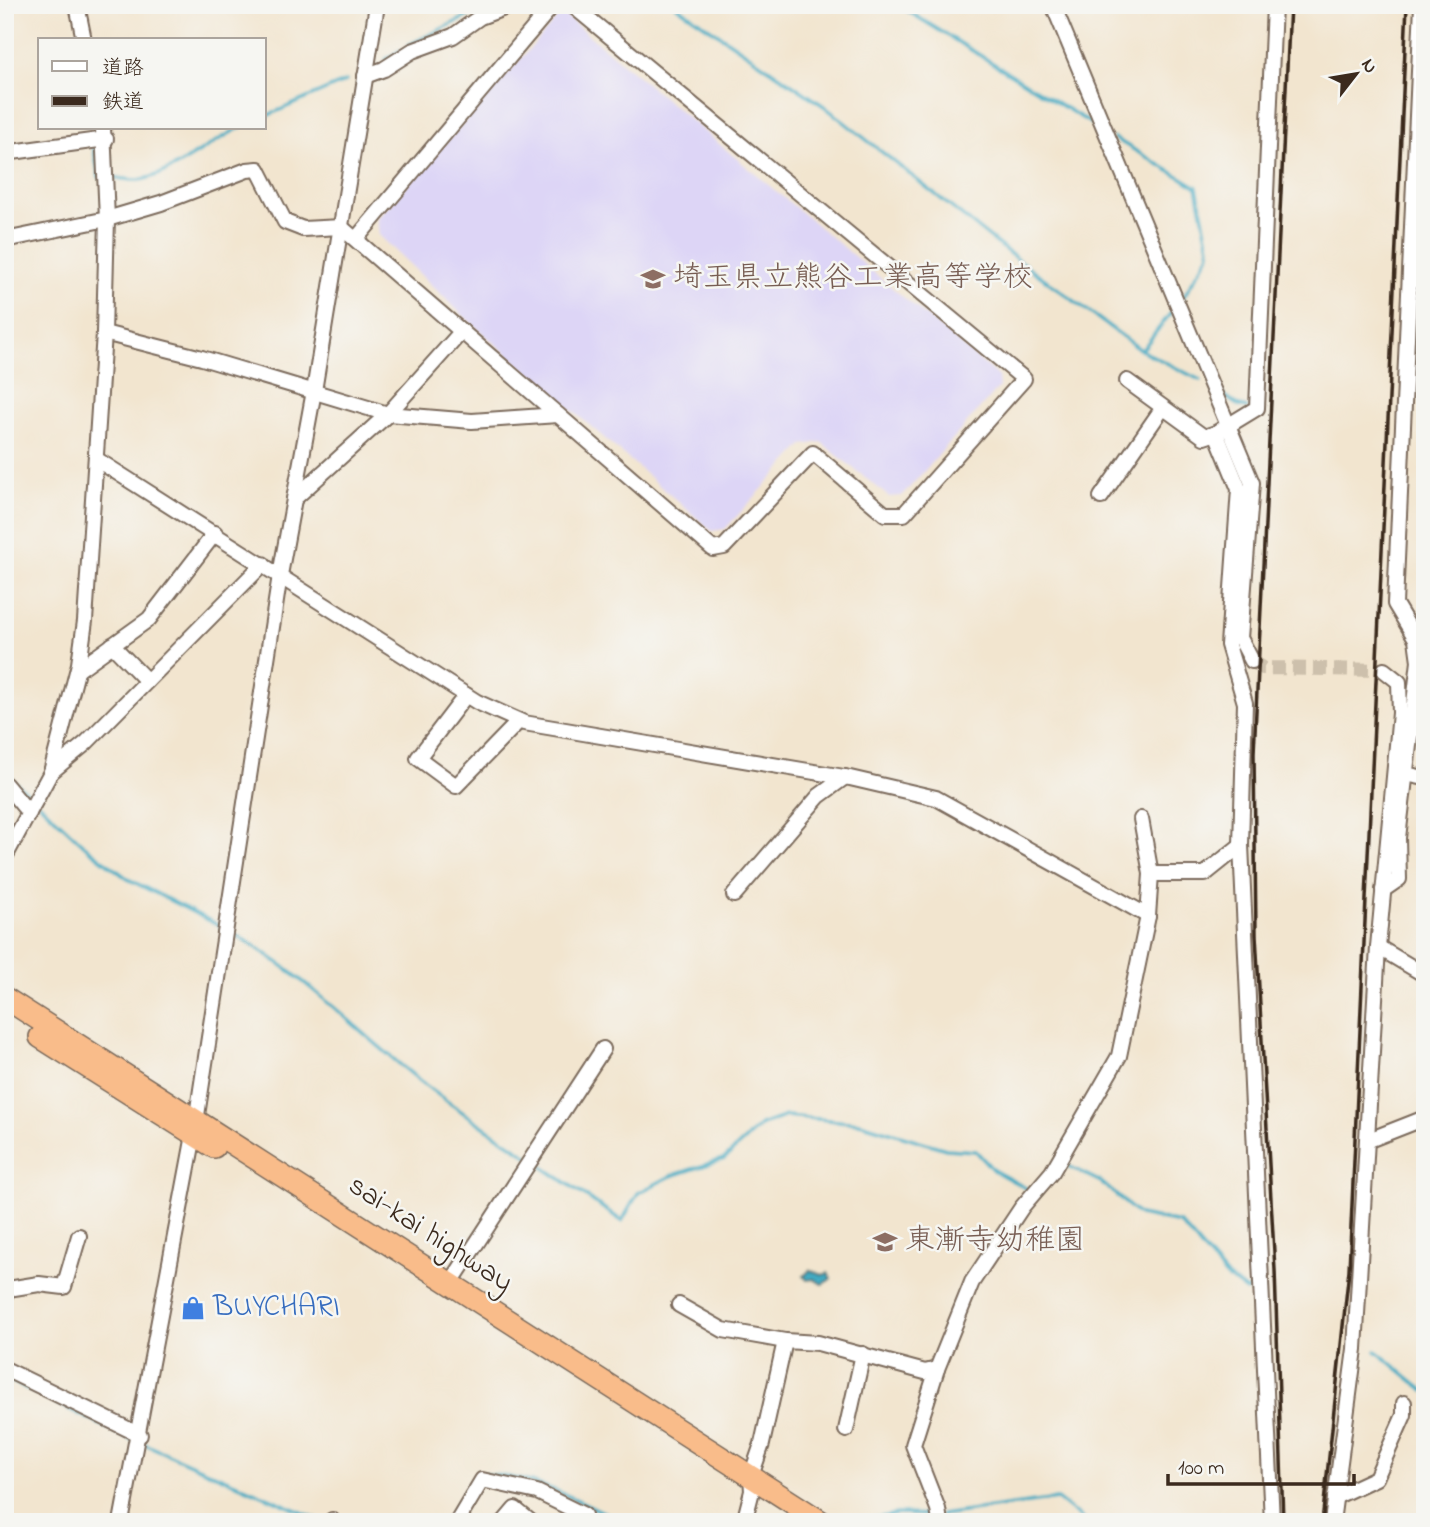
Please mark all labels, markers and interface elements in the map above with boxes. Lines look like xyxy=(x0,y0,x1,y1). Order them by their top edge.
legend xyxy=(38,38,266,130)
north arrow xyxy=(1322,38,1392,108)
text: 道路 xyxy=(102,54,144,84)
text: N xyxy=(1354,54,1383,79)
text: 鉄道 xyxy=(102,88,144,118)
place label: 埼玉県立熊谷工業高等学校 xyxy=(673,257,1033,301)
school or university icon: 埼玉県立熊谷工業高等学校 xyxy=(639,265,667,293)
street label: sai-kai highway xyxy=(339,1165,521,1305)
place label: 東漸寺幼稚園 xyxy=(905,1220,1085,1264)
school or university icon: 東漸寺幼稚園 xyxy=(871,1228,899,1256)
place label: BUYCHARI xyxy=(212,1286,340,1330)
shop icon: BUYCHARI xyxy=(179,1294,207,1322)
scale bar xyxy=(1168,1443,1353,1487)
text: 100 m xyxy=(1178,1454,1224,1484)

